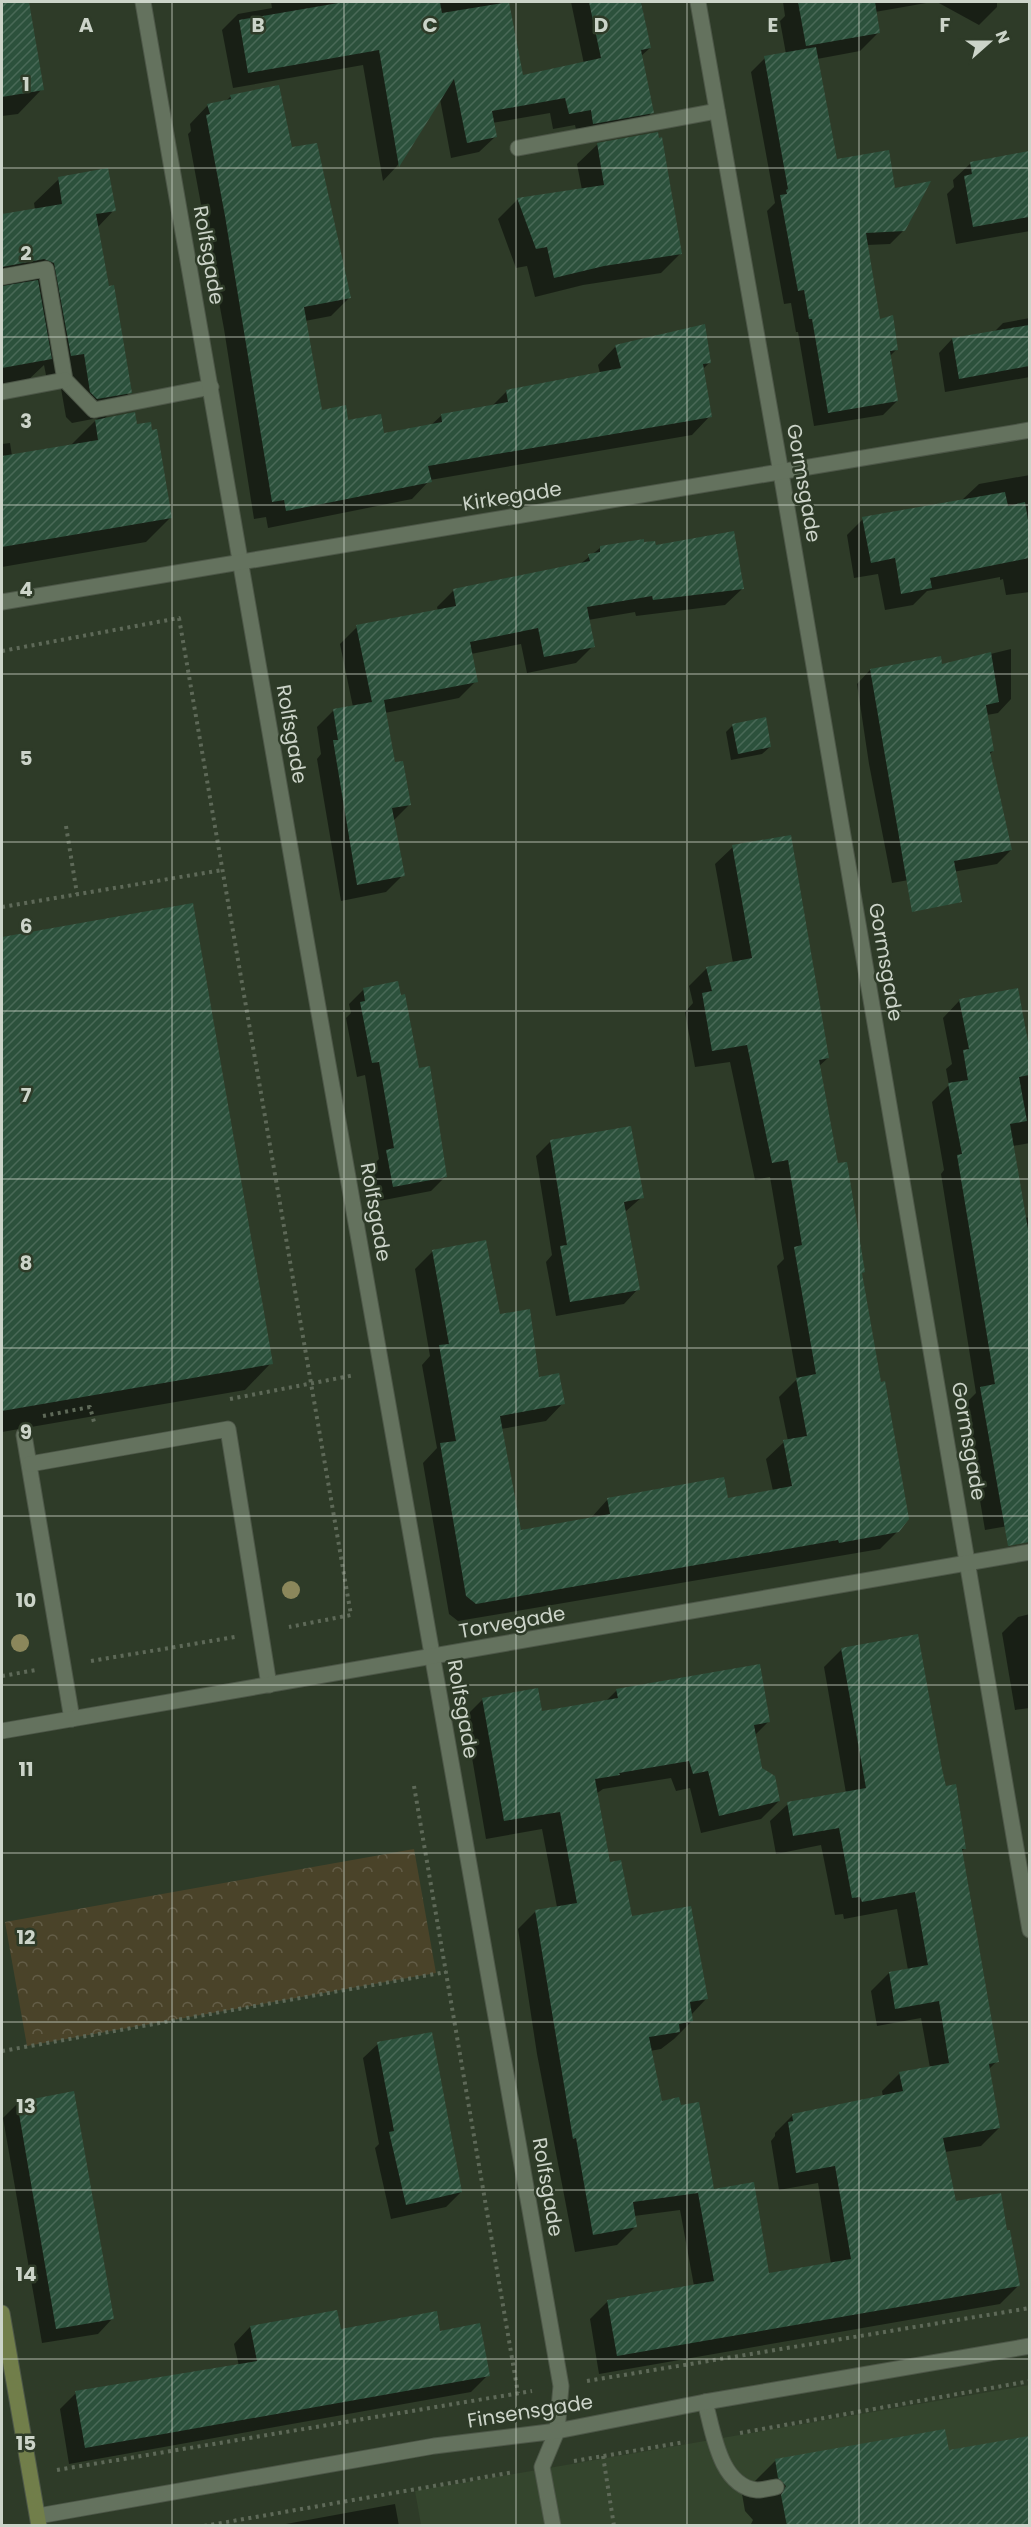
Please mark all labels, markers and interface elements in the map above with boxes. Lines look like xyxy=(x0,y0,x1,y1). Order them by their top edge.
text: A xyxy=(79,11,94,39)
text: B xyxy=(251,11,265,39)
text: C xyxy=(422,11,438,39)
text: D xyxy=(594,11,608,39)
text: E xyxy=(768,11,778,39)
text: F xyxy=(940,11,951,39)
north arrow xyxy=(959,12,1019,72)
text: N xyxy=(990,27,1015,47)
text: 1 xyxy=(22,70,30,98)
street label: Rolfsgade xyxy=(187,203,231,307)
text: 2 xyxy=(20,239,32,267)
text: 3 xyxy=(20,407,32,435)
street label: Gormsgade xyxy=(780,422,828,544)
street label: Kirkegade xyxy=(460,474,564,518)
text: 4 xyxy=(19,575,33,603)
street label: Rolfsgade xyxy=(270,682,314,786)
text: 5 xyxy=(20,744,33,772)
street label: Gormsgade xyxy=(862,901,910,1023)
text: 6 xyxy=(20,912,32,940)
text: 7 xyxy=(21,1081,32,1109)
street label: Rolfsgade xyxy=(354,1160,398,1264)
text: 8 xyxy=(20,1249,32,1277)
street label: Gormsgade xyxy=(945,1380,993,1502)
text: 9 xyxy=(20,1418,32,1446)
text: 10 xyxy=(16,1586,36,1614)
street label: Torvegade xyxy=(457,1599,567,1645)
street label: Rolfsgade xyxy=(441,1657,485,1761)
text: 11 xyxy=(18,1755,34,1783)
text: 12 xyxy=(17,1923,35,1951)
text: 13 xyxy=(16,2092,36,2120)
street label: Rolfsgade xyxy=(526,2135,570,2239)
text: 14 xyxy=(15,2260,37,2288)
street label: Finsensgade xyxy=(465,2387,595,2435)
text: 15 xyxy=(16,2429,36,2457)

